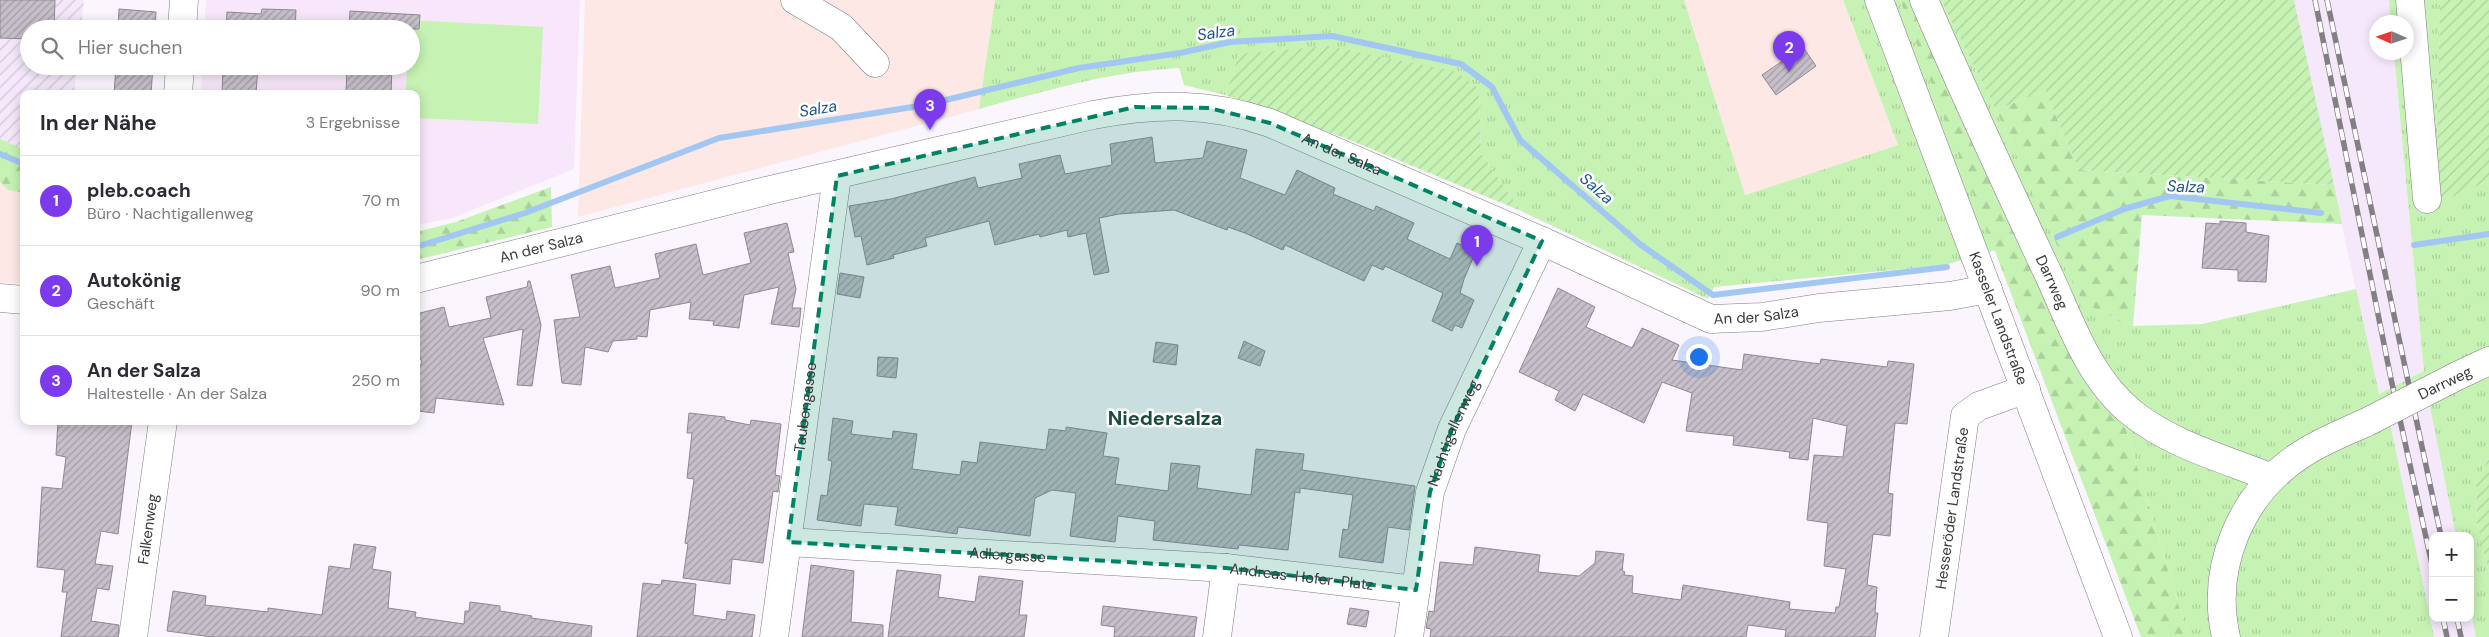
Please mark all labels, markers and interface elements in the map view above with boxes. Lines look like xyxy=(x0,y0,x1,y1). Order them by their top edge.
north arrow xyxy=(2369,15,2414,60)
water label: Salza xyxy=(1196,19,1237,46)
search box xyxy=(20,20,420,75)
pin: 2 xyxy=(1773,31,1805,72)
icon: search xyxy=(38,34,66,62)
text: Hier suchen xyxy=(78,35,182,60)
pin: 3 xyxy=(914,89,946,130)
water label: Salza xyxy=(798,95,839,122)
text: In der Nähe xyxy=(40,109,157,137)
text: 3 Ergebnisse xyxy=(306,112,400,133)
street label: An der Salza xyxy=(1298,128,1385,180)
water label: Salza xyxy=(1575,168,1618,209)
water label: Salza xyxy=(2167,175,2205,198)
text: pleb.coach xyxy=(87,178,191,203)
text: 1 xyxy=(53,190,59,211)
text: 70 m xyxy=(362,190,400,211)
text: Büro · Nachtigallenweg xyxy=(87,203,254,224)
pin: 1 xyxy=(1461,225,1493,266)
street label: An der Salza xyxy=(497,227,585,268)
street label: Kasseler Landstraße xyxy=(1964,249,2033,388)
street label: Darrweg xyxy=(2031,252,2073,313)
text: Autokönig xyxy=(87,268,182,293)
text: 2 xyxy=(51,280,61,301)
text: 90 m xyxy=(360,280,400,301)
text: Geschäft xyxy=(87,293,155,314)
street label: An der Salza xyxy=(1713,301,1800,329)
your location xyxy=(1686,344,1712,370)
text: An der Salza xyxy=(87,358,201,383)
street label: Taubengasse xyxy=(789,361,821,453)
street label: Darrweg xyxy=(2415,361,2475,405)
text: 3 xyxy=(51,370,61,391)
text: 250 m xyxy=(352,370,400,391)
street label: Nachtigallenweg xyxy=(1423,376,1484,489)
text: Haltestelle · An der Salza xyxy=(87,383,267,404)
district label: Niedersalza xyxy=(1108,405,1222,431)
street label: Hesseröder Landstraße xyxy=(1931,426,1973,590)
street label: Falkenweg xyxy=(133,492,163,566)
map controls xyxy=(2429,532,2474,622)
button: + xyxy=(2429,532,2474,577)
street label: Adlergasse xyxy=(969,543,1046,567)
street label: Andreas-Hofer-Platz xyxy=(1229,559,1375,595)
button: − xyxy=(2429,577,2474,622)

